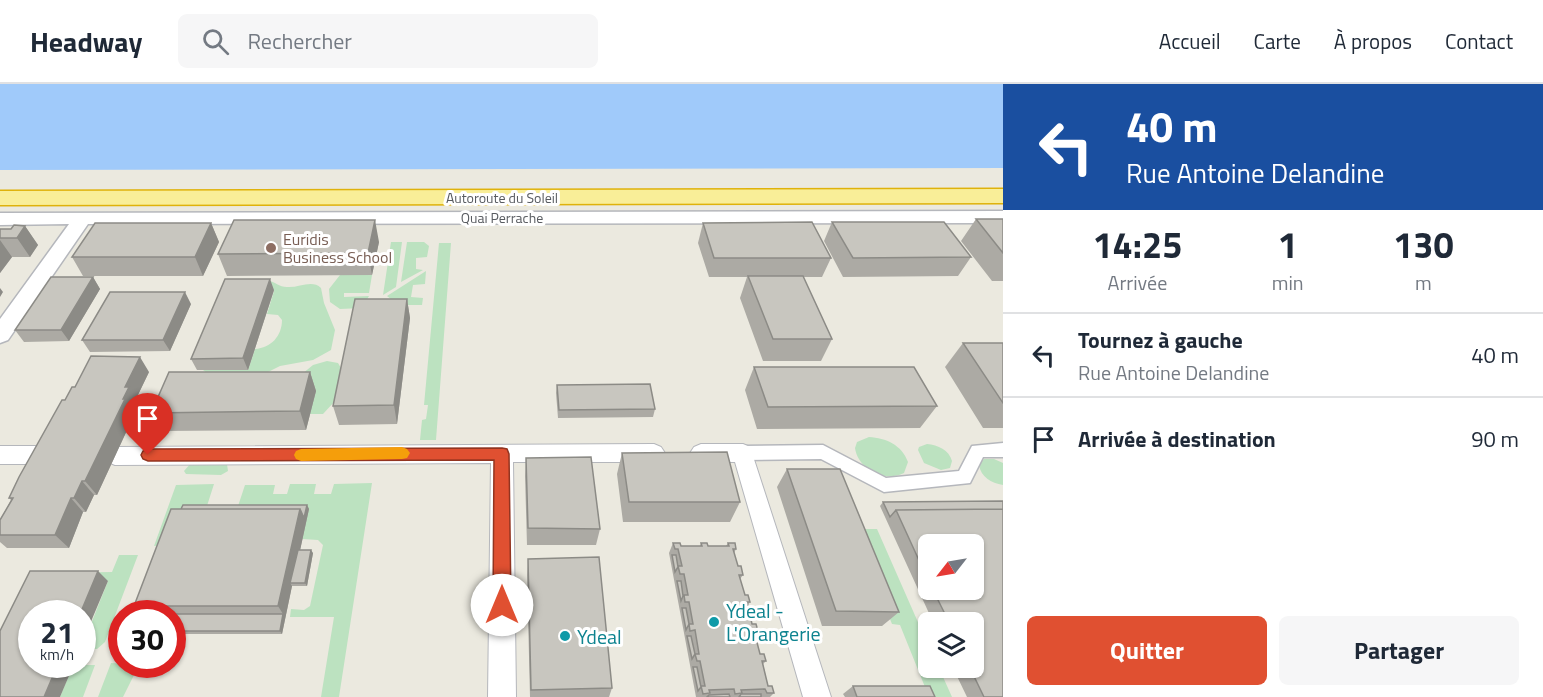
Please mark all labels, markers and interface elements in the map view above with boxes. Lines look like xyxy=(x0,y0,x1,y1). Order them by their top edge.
search box xyxy=(178,14,598,68)
text: Headway xyxy=(30,20,142,63)
text: Rechercher xyxy=(247,24,352,58)
icon: search xyxy=(199,25,232,58)
text: Accueil xyxy=(1159,25,1221,57)
text: Carte xyxy=(1254,25,1301,57)
text: À propos xyxy=(1334,25,1412,57)
text: Contact xyxy=(1445,25,1513,57)
text: 40 m xyxy=(1126,94,1218,158)
icon: left xyxy=(1027,108,1105,186)
text: Rue Antoine Delandine xyxy=(1126,152,1384,193)
street label: Autoroute du Soleil xyxy=(446,187,558,208)
street label: Quai Perrache xyxy=(461,207,543,228)
text: 14:25 xyxy=(1092,217,1182,272)
text: 1 xyxy=(1278,217,1298,272)
text: 130 xyxy=(1393,217,1454,272)
place label: Euridis Business School xyxy=(283,227,392,269)
marker: Euridis Business School xyxy=(264,241,278,255)
text: Arrivée xyxy=(1107,267,1167,298)
text: min xyxy=(1272,267,1304,298)
text: m xyxy=(1415,267,1432,298)
text: Tournez à gauche xyxy=(1078,323,1243,357)
text: 40 m xyxy=(1471,338,1519,372)
icon: left xyxy=(1027,339,1060,372)
text: Rue Antoine Delandine xyxy=(1078,357,1269,388)
pin xyxy=(122,393,173,455)
icon: arrive xyxy=(131,402,164,435)
text: Arrivée à destination xyxy=(1078,422,1276,456)
text: 90 m xyxy=(1471,422,1519,456)
icon: arrive xyxy=(1027,423,1060,456)
north arrow xyxy=(918,534,984,600)
map controls xyxy=(918,534,984,678)
position arrow xyxy=(470,573,534,637)
place label: Ydeal - L'Orangerie xyxy=(726,595,821,649)
speed limit sign: 30 xyxy=(108,600,186,678)
text: 21 xyxy=(40,609,74,655)
button: layers xyxy=(918,612,984,678)
marker: Ydeal - L'Orangerie xyxy=(707,615,721,629)
button: Quitter xyxy=(1027,616,1267,685)
button: Partager xyxy=(1279,616,1519,685)
place label: Ydeal xyxy=(577,621,622,652)
marker: Ydeal xyxy=(558,629,572,643)
text: km/h xyxy=(40,643,74,666)

